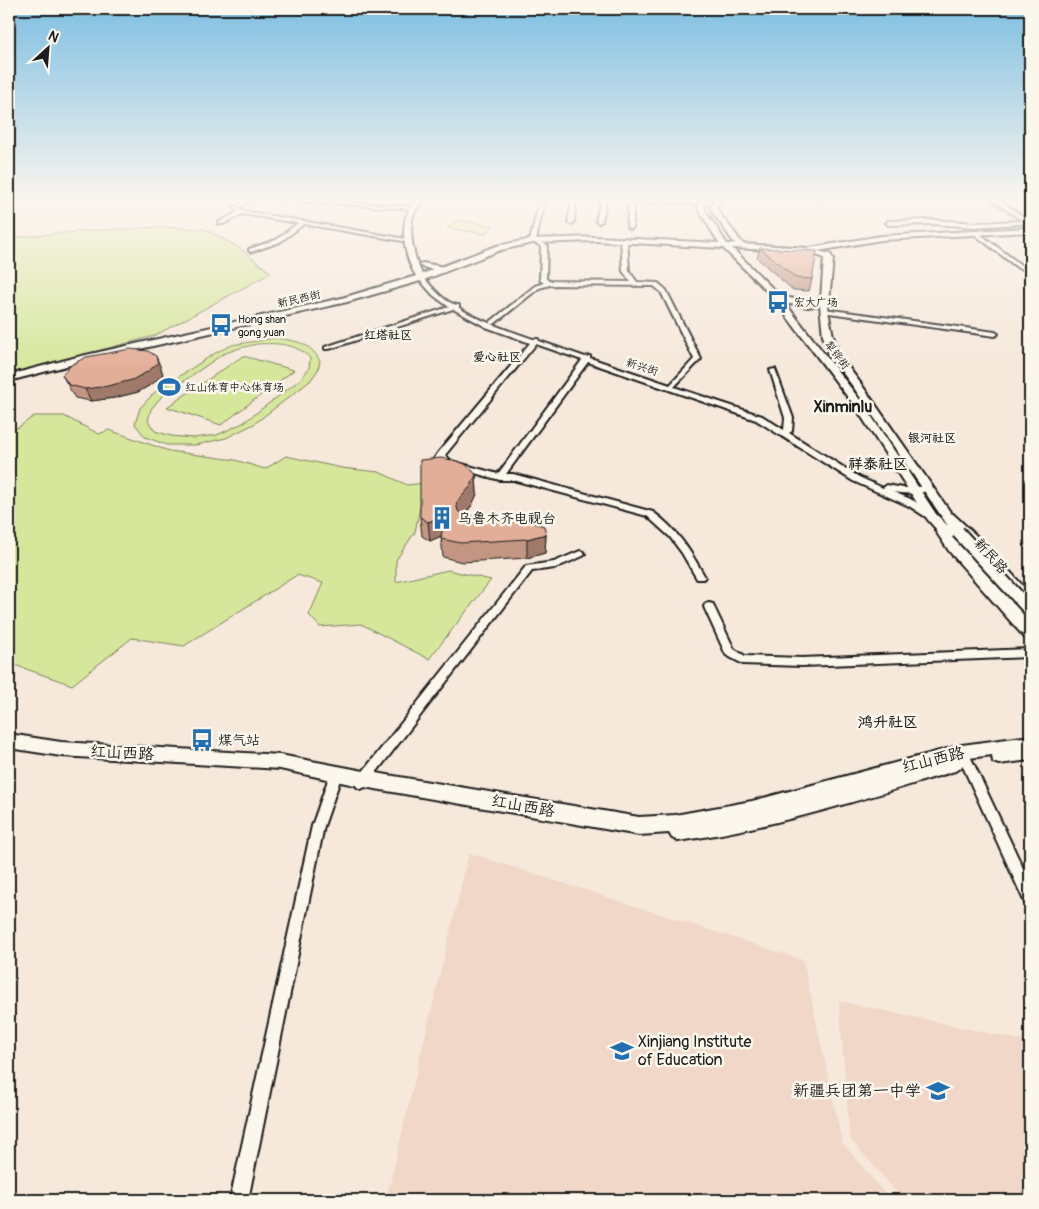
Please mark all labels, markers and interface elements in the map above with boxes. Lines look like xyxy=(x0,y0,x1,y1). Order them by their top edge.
north arrow xyxy=(22,22,72,72)
text: N xyxy=(45,27,61,46)
street label: 新民西街 xyxy=(276,287,323,310)
bus stop icon: 宏大广场 xyxy=(765,289,791,315)
place label: 宏大广场 xyxy=(794,296,838,309)
bus stop icon: Hong shan gong yuan xyxy=(208,312,234,338)
place label: Hong shan gong yuan xyxy=(238,313,286,339)
district label: 红塔社区 xyxy=(364,328,412,343)
street label: 犁铧街 xyxy=(822,338,853,373)
district label: 爱心社区 xyxy=(473,350,521,365)
street label: 新兴街 xyxy=(624,356,661,379)
sports icon: 红山体育中心体育场 xyxy=(156,374,182,400)
place label: 红山体育中心体育场 xyxy=(185,381,284,394)
district label: Xinminlu xyxy=(814,397,872,417)
district label: 银河社区 xyxy=(908,431,956,446)
district label: 祥泰社区 xyxy=(848,455,908,474)
building icon: 乌鲁木齐电视台 xyxy=(429,505,455,531)
place label: 乌鲁木齐电视台 xyxy=(458,510,556,527)
street label: 新民路 xyxy=(971,535,1011,577)
district label: 鸿升社区 xyxy=(858,713,918,732)
bus stop icon: 煤气站 xyxy=(189,727,215,753)
place label: 煤气站 xyxy=(218,732,260,749)
street label: 红山西路 xyxy=(90,741,154,765)
street label: 红山西路 xyxy=(900,743,966,777)
street label: 红山西路 xyxy=(490,791,556,821)
place label: Xinjiang Institute of Education xyxy=(638,1032,752,1070)
school or university icon: Xinjiang Institute of Education xyxy=(609,1038,635,1064)
school or university icon: 新疆兵团第一中学 xyxy=(925,1078,951,1104)
place label: 新疆兵团第一中学 xyxy=(793,1081,921,1101)

